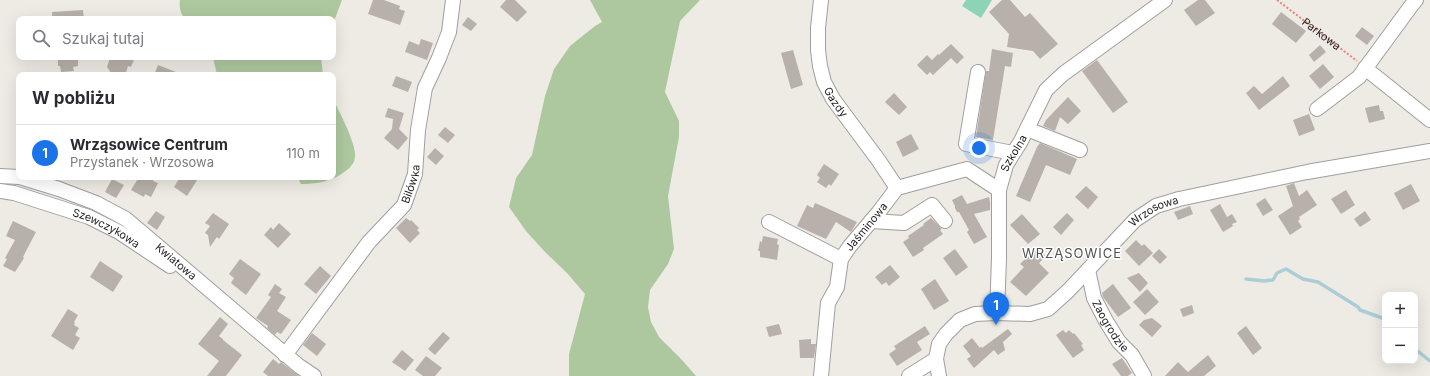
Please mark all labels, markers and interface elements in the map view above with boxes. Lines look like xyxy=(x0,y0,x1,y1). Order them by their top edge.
street label: Parkowa xyxy=(1299,15,1344,53)
search box xyxy=(16,16,336,60)
icon: search xyxy=(30,27,52,49)
text: Szukaj tutaj xyxy=(62,29,144,48)
street label: Gazdy xyxy=(821,85,851,120)
text: W pobliżu xyxy=(32,88,115,108)
street label: Szkolna xyxy=(998,132,1030,173)
text: Wrząsowice Centrum xyxy=(70,135,228,154)
your location xyxy=(969,138,989,158)
text: 1 xyxy=(42,145,48,161)
text: 110 m xyxy=(286,145,320,161)
text: Przystanek · Wrzosowa xyxy=(70,154,214,170)
street label: Bilówka xyxy=(398,164,423,205)
street label: Wrzosowa xyxy=(1126,193,1180,229)
street label: Jaśminowa xyxy=(842,200,890,253)
street label: Szewczykowa xyxy=(71,205,142,251)
street label: Kwiatowa xyxy=(153,240,199,283)
district label: WRZĄSOWICE xyxy=(1022,245,1122,261)
pin: 1 xyxy=(983,292,1009,325)
map controls xyxy=(1382,292,1418,364)
button: + xyxy=(1382,292,1418,328)
street label: Zaogrodzie xyxy=(1089,297,1132,355)
button: − xyxy=(1382,328,1418,364)

